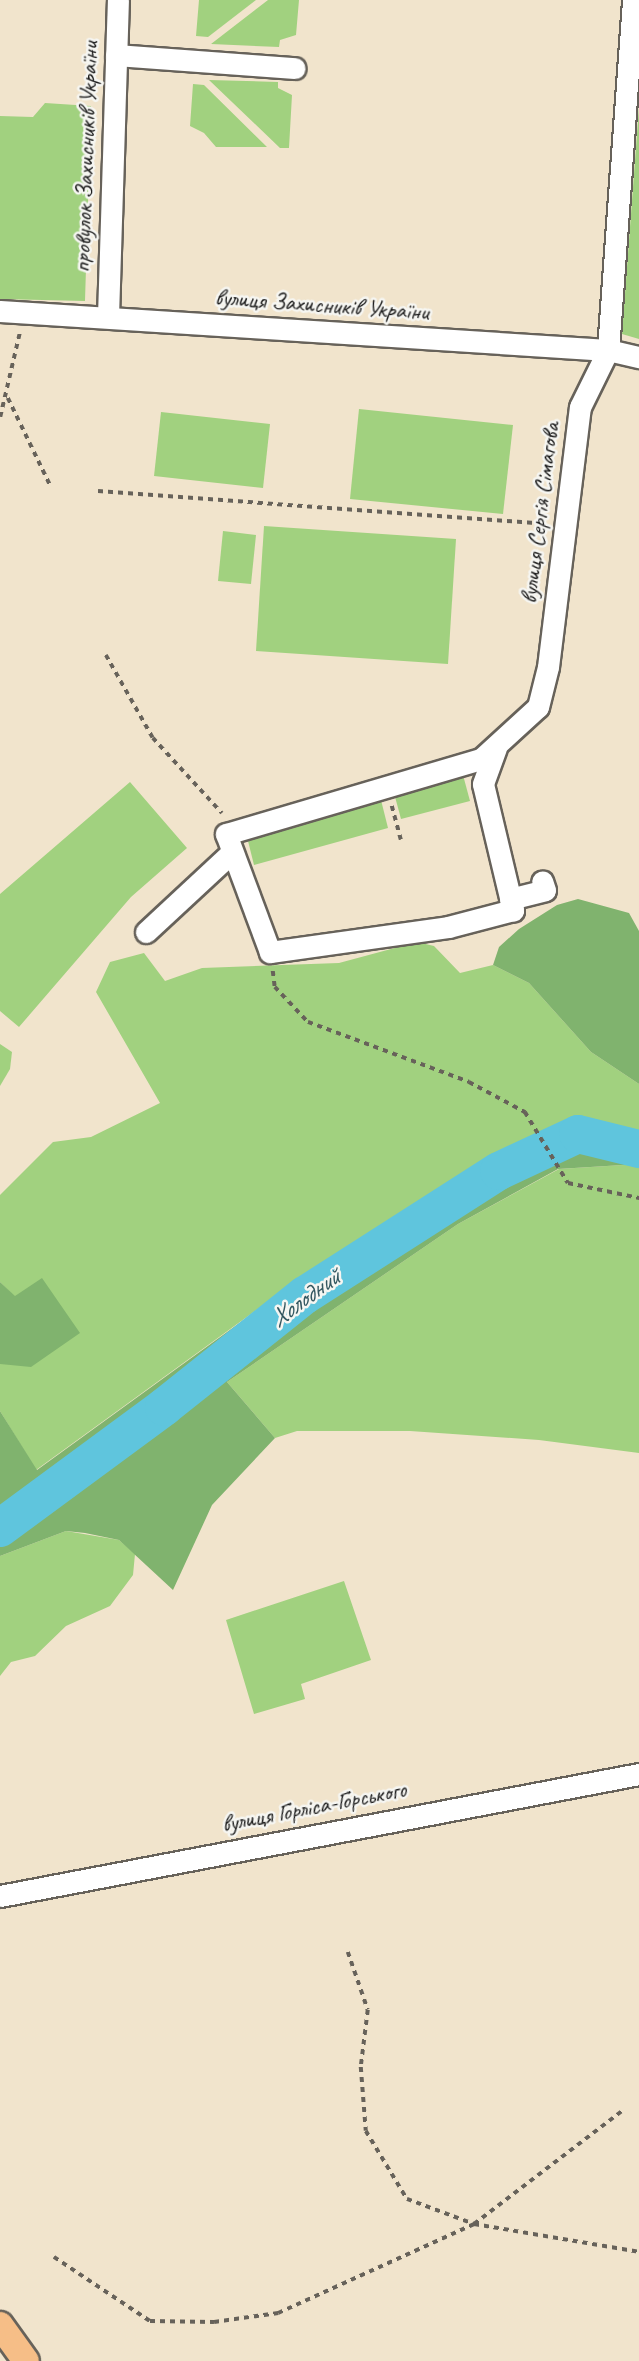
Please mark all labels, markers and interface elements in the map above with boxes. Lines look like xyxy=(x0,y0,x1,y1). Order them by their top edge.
street label: провулок Захисників України xyxy=(68,41,104,273)
street label: вулиця Захисників України xyxy=(214,283,430,327)
street label: вулиця Сергія Сімагова xyxy=(515,421,565,605)
water label: Холодний xyxy=(264,1262,346,1334)
street label: вулиця Горліса-Горського xyxy=(219,1775,409,1839)

